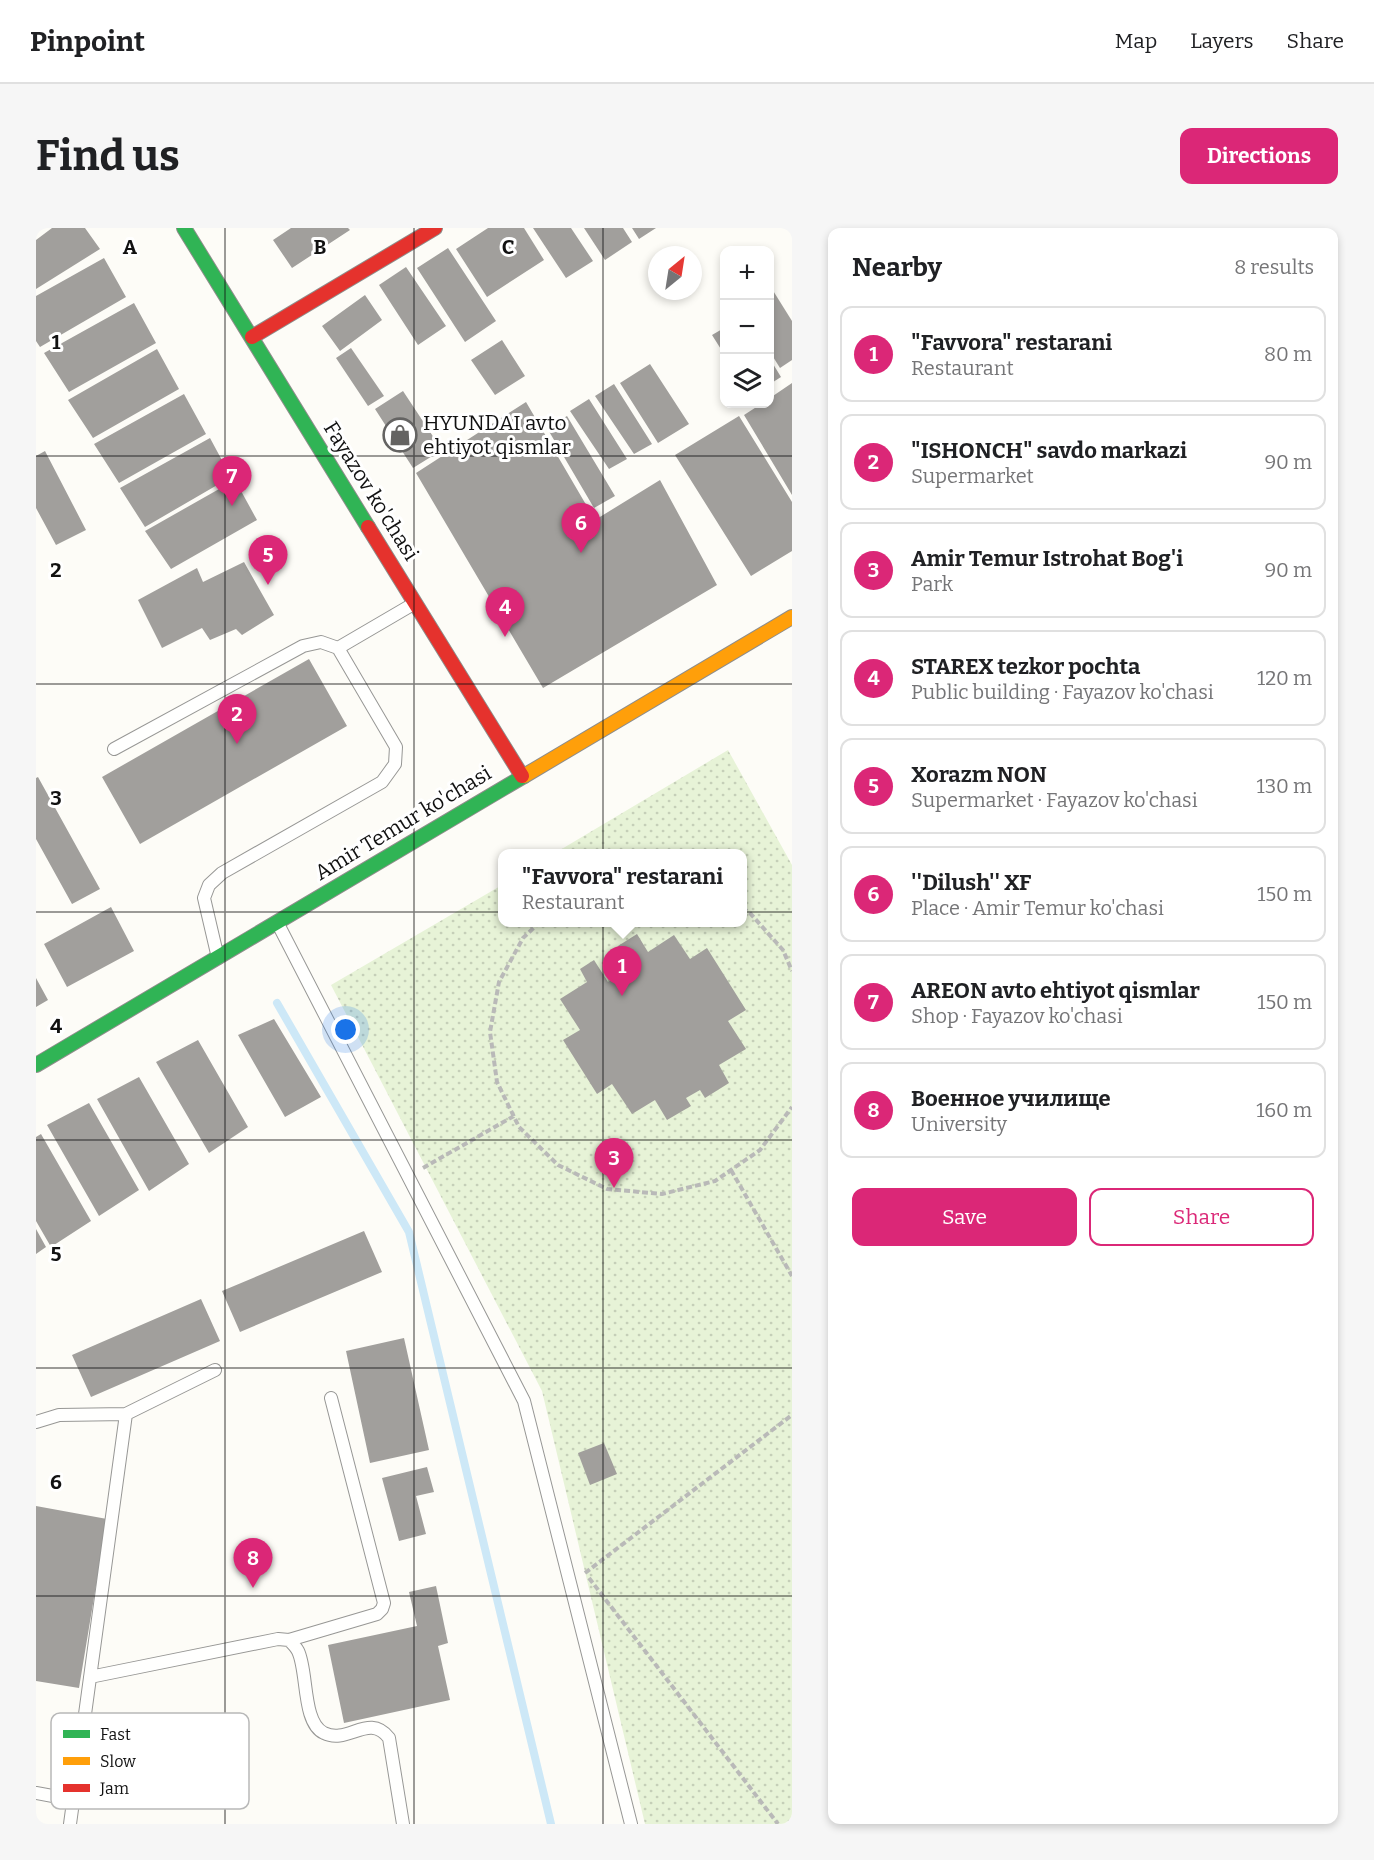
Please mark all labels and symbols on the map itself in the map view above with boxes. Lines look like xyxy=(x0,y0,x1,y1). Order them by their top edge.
text: A xyxy=(123,235,138,259)
text: B xyxy=(314,235,327,259)
text: C xyxy=(502,235,514,259)
north arrow xyxy=(648,246,702,300)
text: 1 xyxy=(52,330,61,354)
place label: HYUNDAI avto ehtiyot qismlar xyxy=(423,410,571,460)
street label: Fayazov ko'chasi xyxy=(318,417,424,565)
shop icon: HYUNDAI avto ehtiyot qismlar xyxy=(382,417,418,453)
pin: 7 xyxy=(212,456,252,506)
pin: 6 xyxy=(562,504,600,553)
pin: 5 xyxy=(248,536,288,585)
text: 2 xyxy=(50,558,62,582)
pin: 4 xyxy=(486,588,524,637)
pin: 2 xyxy=(218,694,256,744)
street label: Amir Temur ko'chasi xyxy=(310,760,496,886)
text: 3 xyxy=(50,786,62,810)
pin: 1 xyxy=(602,946,642,996)
text: 4 xyxy=(50,1014,62,1038)
your location xyxy=(331,1015,360,1044)
pin: 3 xyxy=(594,1138,634,1188)
text: 5 xyxy=(51,1242,62,1266)
text: 6 xyxy=(50,1470,62,1494)
pin: 8 xyxy=(234,1538,272,1588)
legend xyxy=(51,1713,249,1809)
text: Fast xyxy=(100,1725,131,1744)
text: Slow xyxy=(100,1752,136,1771)
text: Jam xyxy=(99,1779,129,1798)

